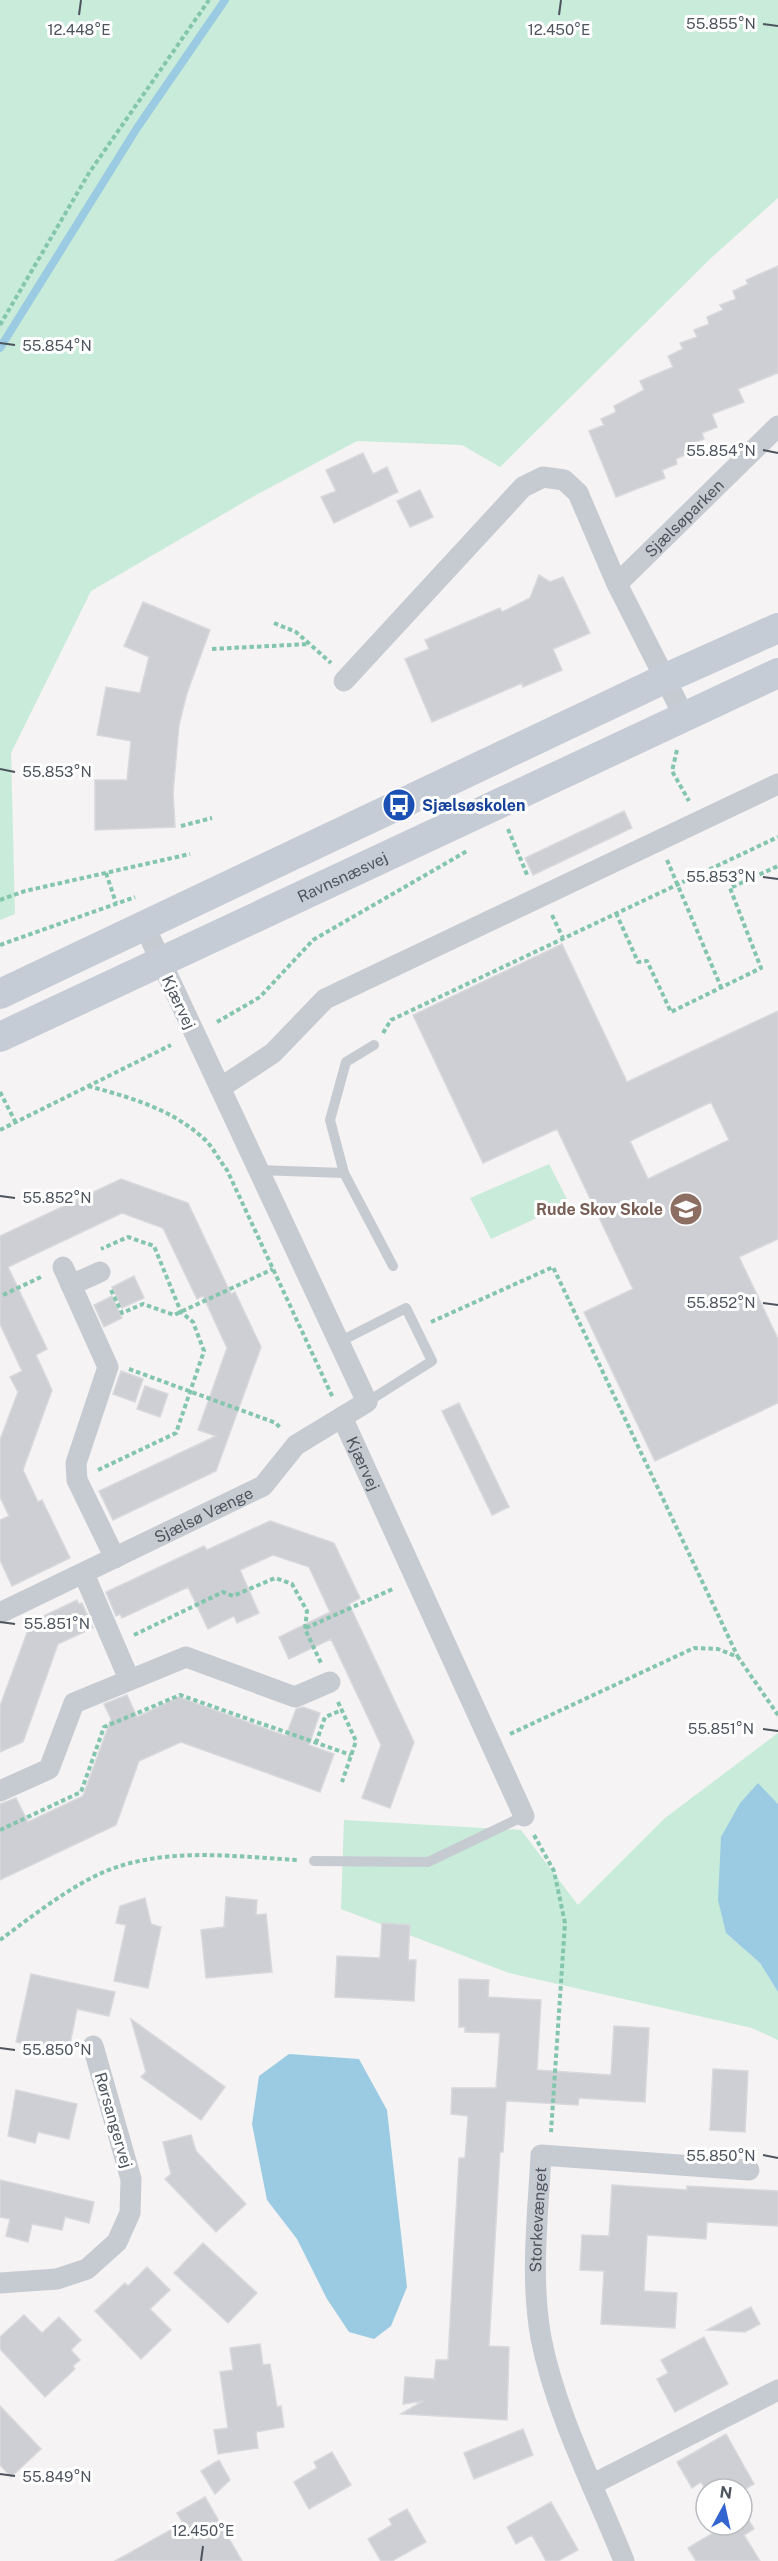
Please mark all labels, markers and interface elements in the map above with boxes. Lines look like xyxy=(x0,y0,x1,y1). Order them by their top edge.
text: 55.855°N xyxy=(686,15,756,32)
text: 12.448°E xyxy=(47,21,111,38)
text: 12.450°E xyxy=(528,21,590,38)
text: 55.854°N xyxy=(22,337,92,354)
text: 55.854°N xyxy=(686,442,756,459)
street label: Sjælsøparken xyxy=(641,476,728,561)
text: 55.853°N xyxy=(22,763,92,780)
bus stop icon: Sjælsøskolen xyxy=(381,787,417,823)
place label: Sjælsøskolen xyxy=(422,796,526,815)
street label: Ravnsnæsvej xyxy=(294,848,391,907)
text: 55.853°N xyxy=(686,868,756,885)
street label: Kjærvej xyxy=(158,972,199,1032)
text: 55.852°N xyxy=(22,1189,92,1206)
school or university icon: Rude Skov Skole xyxy=(668,1191,704,1227)
place label: Rude Skov Skole xyxy=(536,1200,663,1219)
text: 55.852°N xyxy=(686,1294,756,1311)
street label: Kjærvej xyxy=(342,1434,383,1494)
street label: Sjælsø Vænge xyxy=(151,1483,256,1547)
text: 55.851°N xyxy=(24,1615,90,1632)
text: 55.851°N xyxy=(688,1720,754,1737)
text: 55.850°N xyxy=(22,2041,92,2058)
street label: Rørsangervej xyxy=(91,2070,136,2170)
text: 55.850°N xyxy=(686,2147,756,2164)
street label: Storkevænget xyxy=(526,2166,550,2273)
text: 55.849°N xyxy=(22,2468,92,2485)
north arrow xyxy=(694,2477,754,2537)
text: N xyxy=(718,2482,734,2503)
text: 12.450°E xyxy=(172,2522,234,2539)

